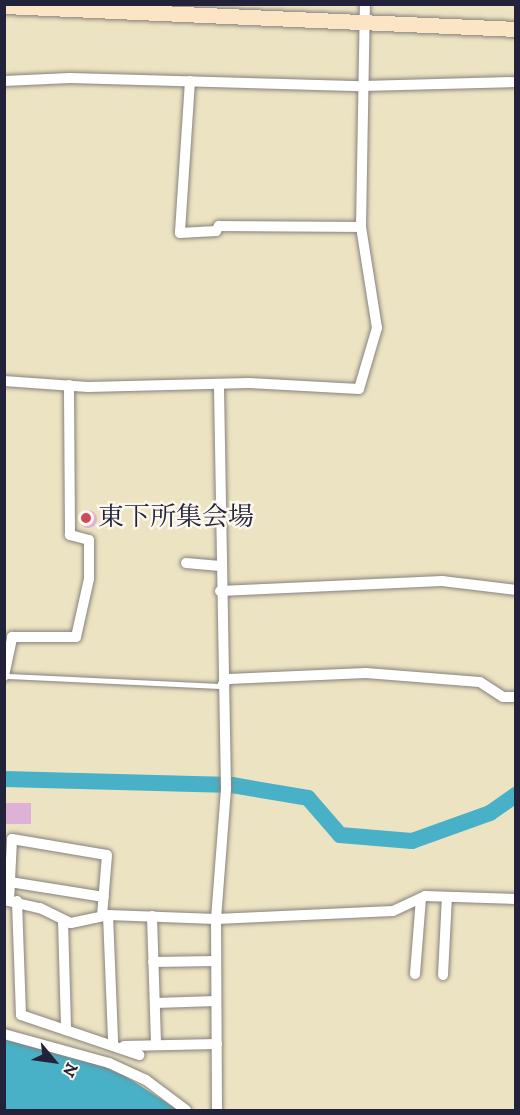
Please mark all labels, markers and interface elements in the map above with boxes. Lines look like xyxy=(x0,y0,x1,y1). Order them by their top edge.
place label: 東下所集会場 xyxy=(98,502,254,534)
marker: 東下所集会場 xyxy=(79,511,93,525)
north arrow xyxy=(24,1031,84,1091)
text: N xyxy=(58,1059,82,1080)

